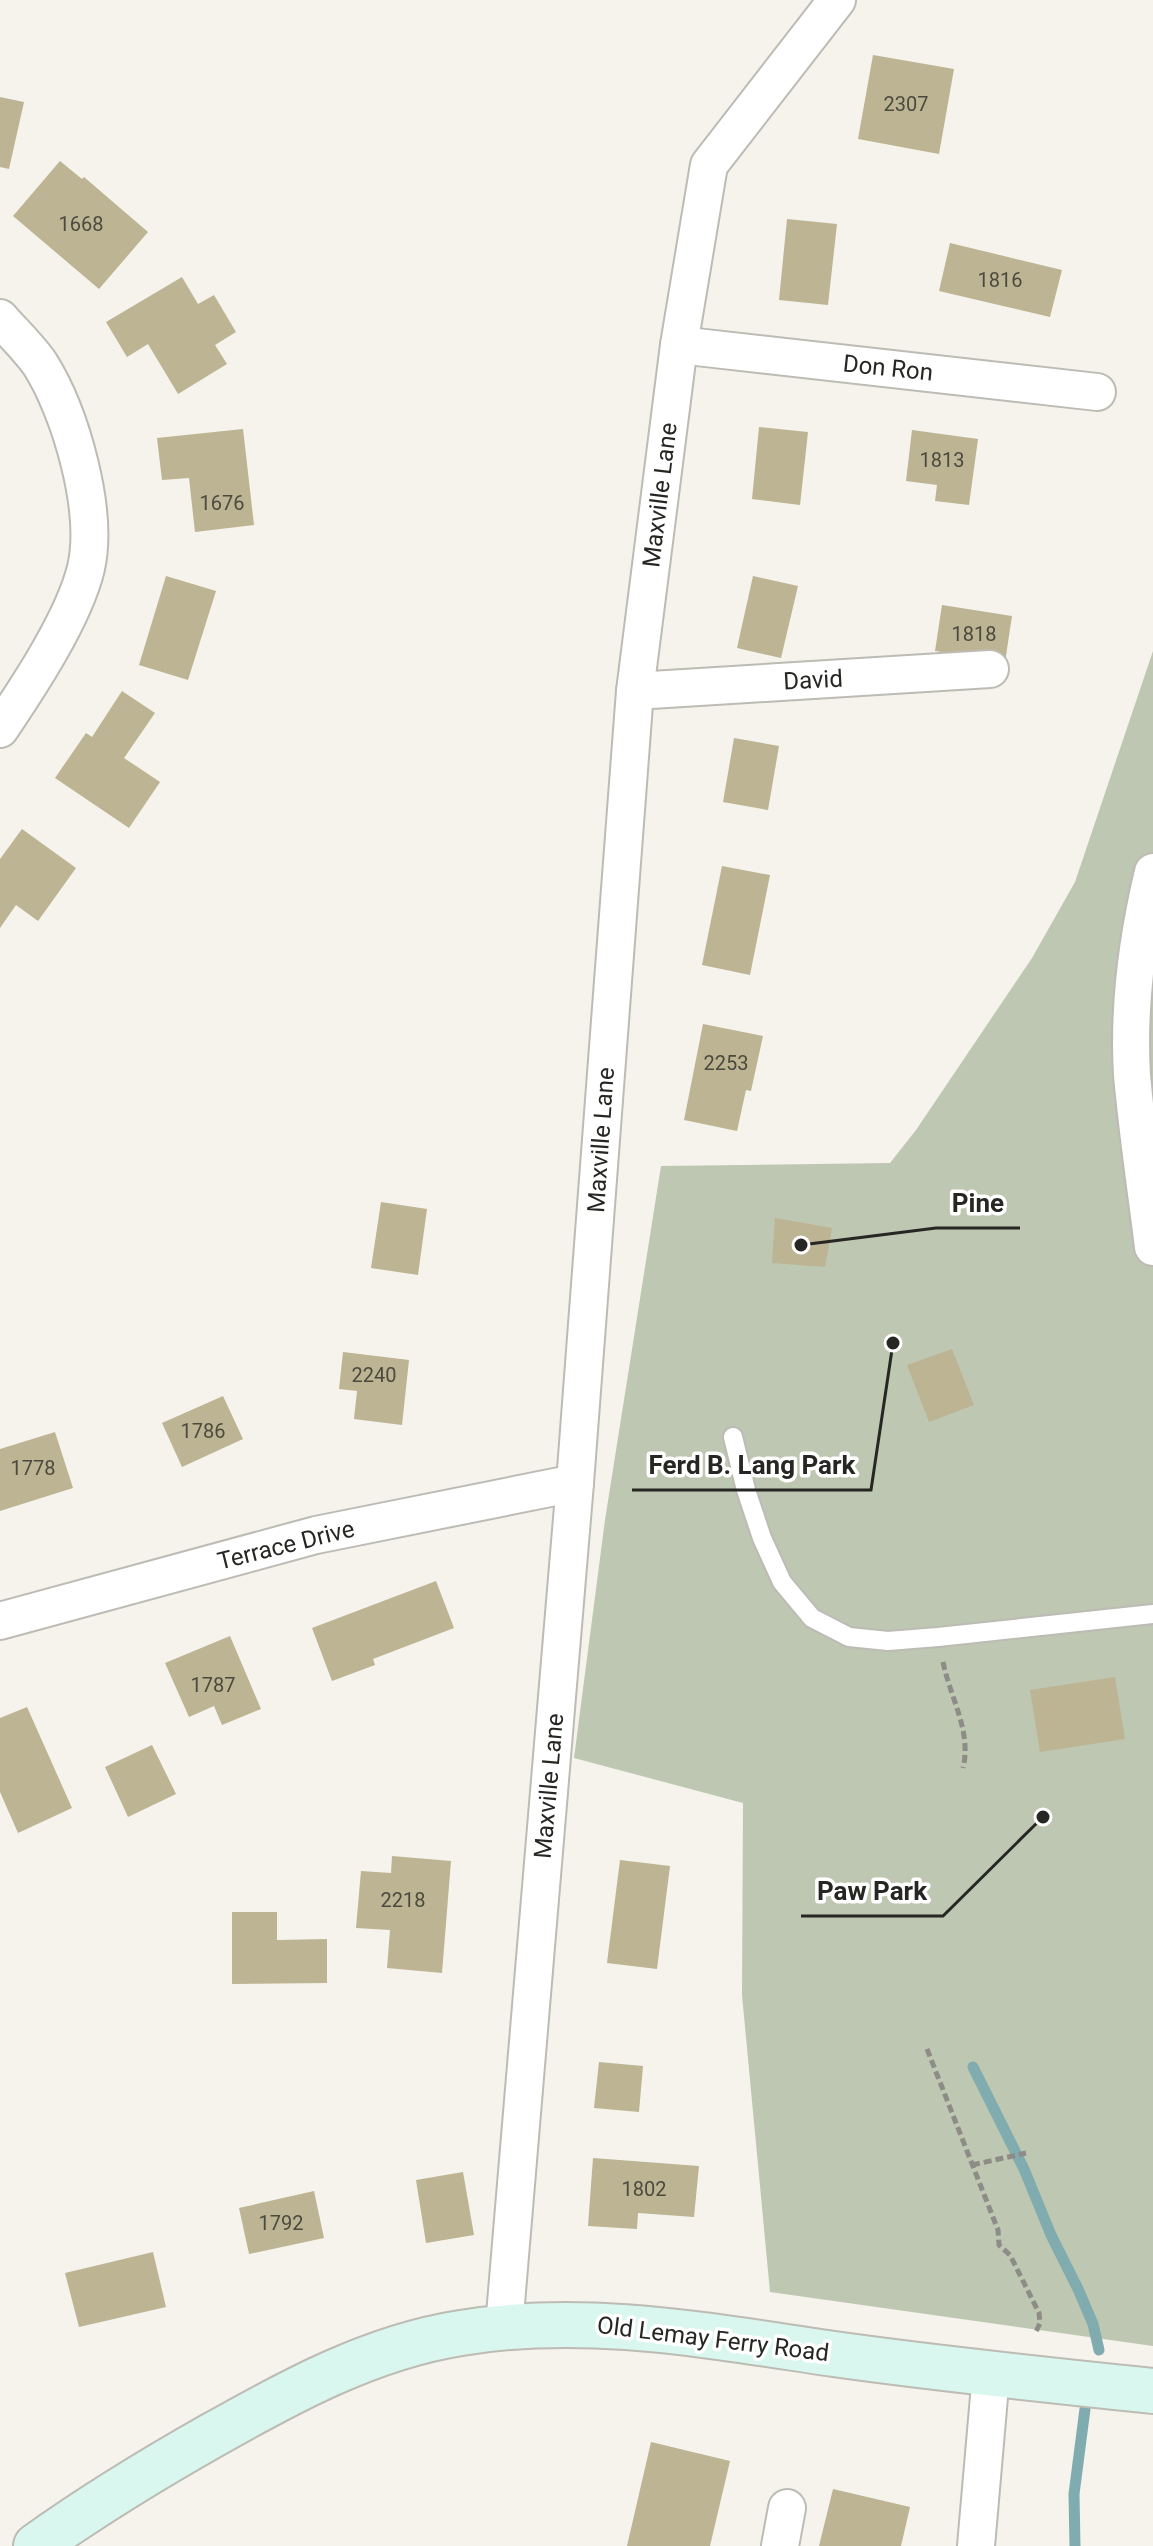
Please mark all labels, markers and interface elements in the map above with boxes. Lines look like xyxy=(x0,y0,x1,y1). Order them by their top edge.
house number: 2307 xyxy=(884,92,928,116)
house number: 1668 xyxy=(59,212,103,236)
house number: 1816 xyxy=(978,268,1022,292)
street label: Don Ron xyxy=(842,349,934,387)
street label: Maxville Lane xyxy=(637,421,683,569)
house number: 1813 xyxy=(920,448,964,472)
house number: 1676 xyxy=(200,491,244,515)
house number: 1818 xyxy=(952,622,996,646)
street label: David xyxy=(782,664,844,696)
house number: 2253 xyxy=(704,1051,748,1075)
street label: Maxville Lane xyxy=(582,1066,620,1214)
callout: Pine xyxy=(936,1178,1020,1228)
text: Pine xyxy=(952,1188,1004,1218)
house number: 2240 xyxy=(352,1363,396,1387)
house number: 1786 xyxy=(181,1419,225,1443)
callout: Ferd B. Lang Park xyxy=(632,1440,871,1490)
text: Ferd B. Lang Park xyxy=(649,1450,857,1480)
house number: 1778 xyxy=(11,1456,55,1480)
street label: Terrace Drive xyxy=(215,1514,357,1576)
house number: 1787 xyxy=(191,1673,235,1697)
street label: Maxville Lane xyxy=(529,1712,569,1860)
callout: Paw Park xyxy=(801,1866,943,1916)
text: Paw Park xyxy=(817,1876,928,1906)
house number: 2218 xyxy=(381,1888,425,1912)
house number: 1802 xyxy=(622,2177,666,2201)
house number: 1792 xyxy=(259,2211,303,2235)
street label: Old Lemay Ferry Road xyxy=(595,2311,831,2367)

